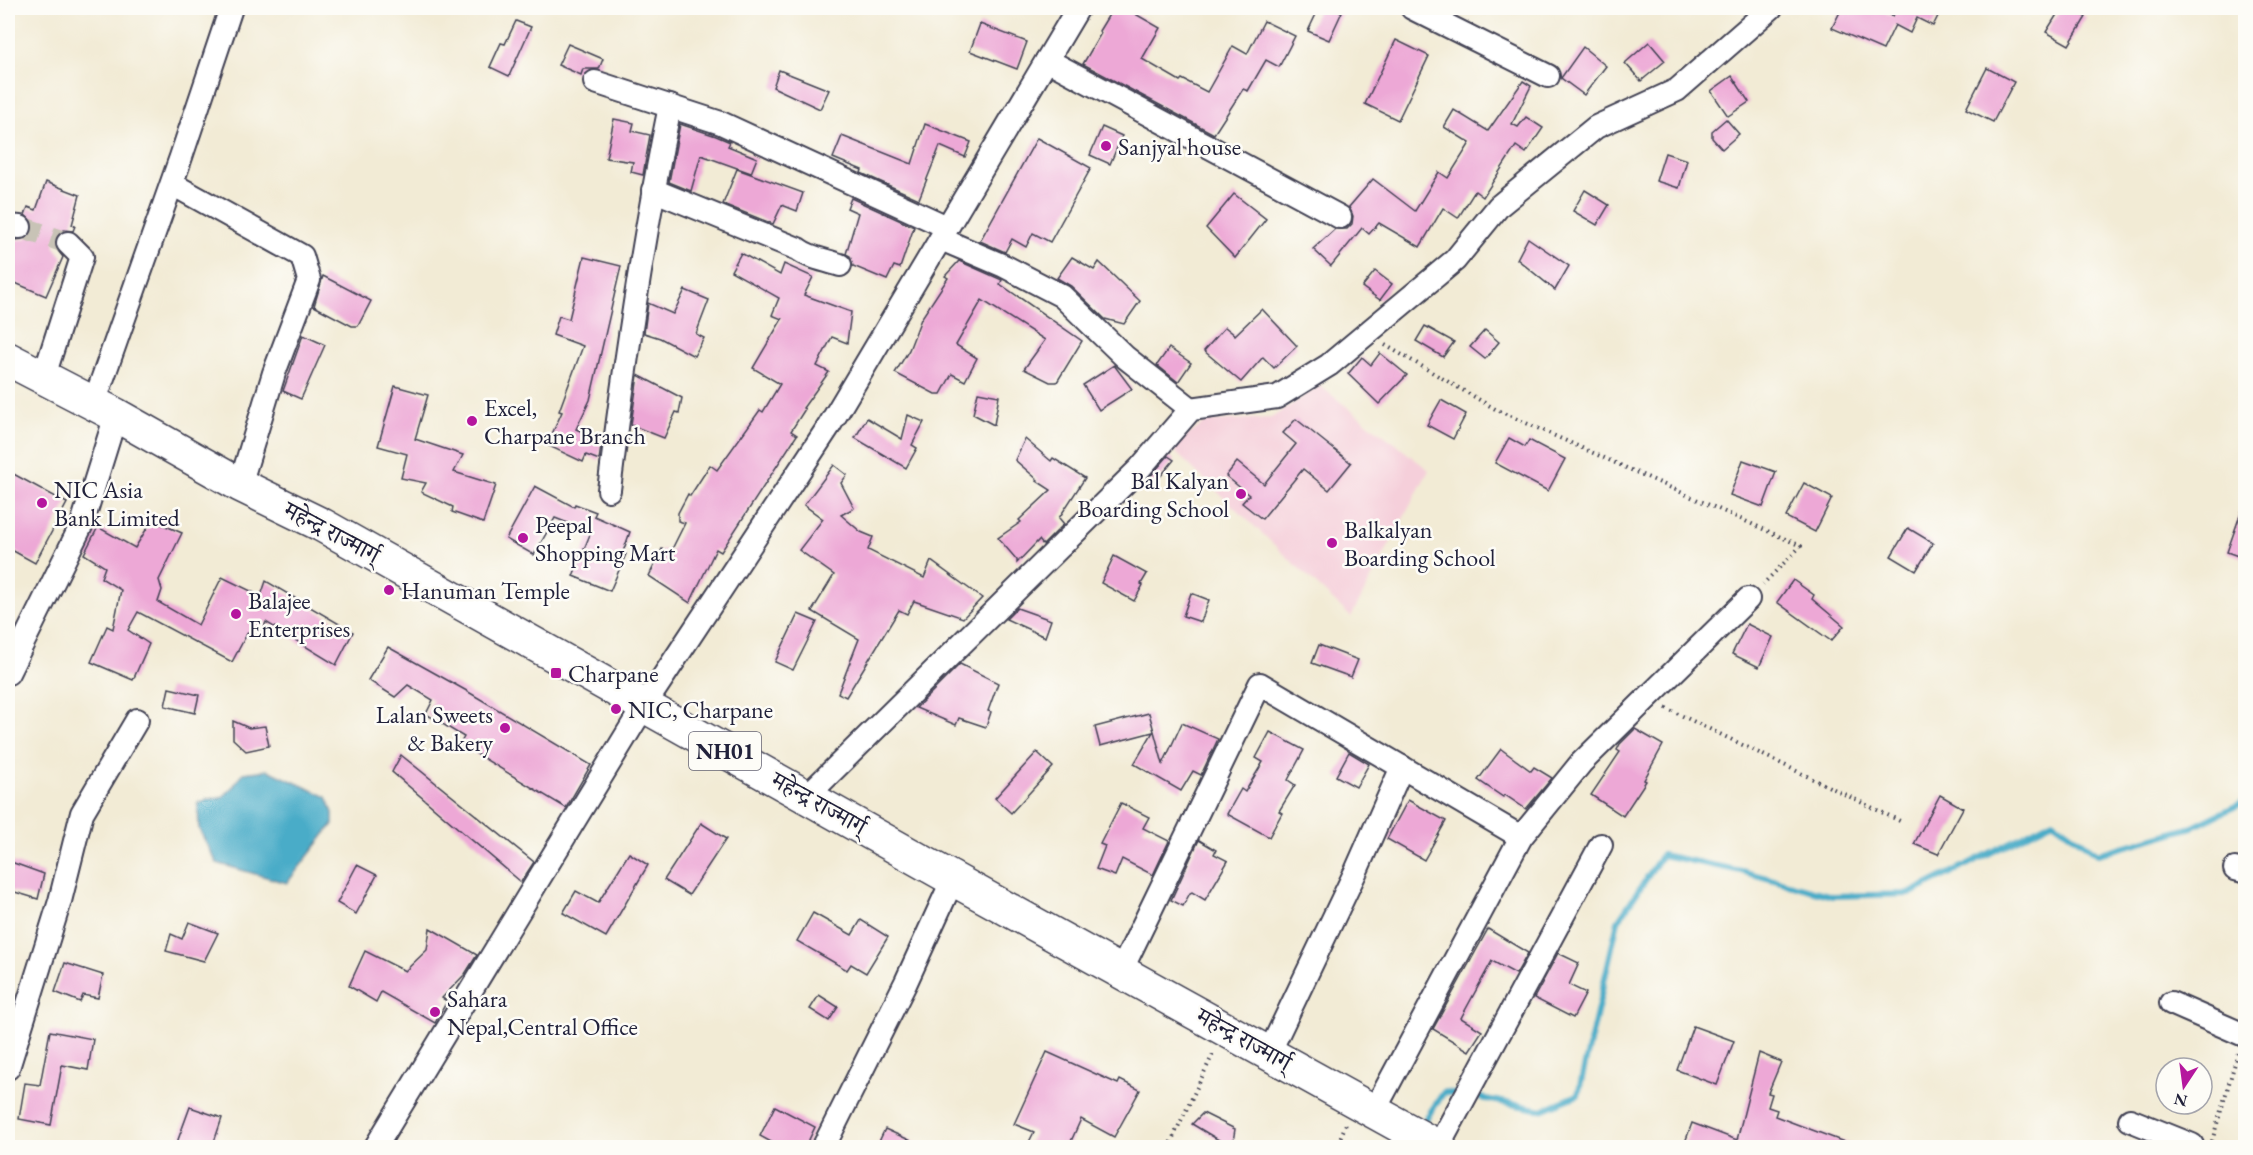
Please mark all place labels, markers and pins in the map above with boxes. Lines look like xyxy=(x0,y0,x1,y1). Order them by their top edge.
place label: Sanjyal house xyxy=(1118,131,1241,162)
marker: Sanjyal house xyxy=(1099,139,1113,153)
place label: Excel, Charpane Branch xyxy=(484,392,646,451)
marker: Excel, Charpane Branch xyxy=(465,414,479,428)
place label: Bal Kalyan Boarding School xyxy=(1078,465,1229,524)
place label: NIC Asia Bank Limited xyxy=(54,474,180,533)
marker: Bal Kalyan Boarding School xyxy=(1234,487,1248,501)
marker: NIC Asia Bank Limited xyxy=(35,496,49,510)
place label: Peepal Shopping Mart xyxy=(535,509,676,568)
place label: Balkalyan Boarding School xyxy=(1344,514,1496,573)
marker: Peepal Shopping Mart xyxy=(516,531,530,545)
marker: Balkalyan Boarding School xyxy=(1325,536,1339,550)
place label: Hanuman Temple xyxy=(401,575,570,606)
marker: Hanuman Temple xyxy=(382,583,396,597)
place label: Balajee Enterprises xyxy=(248,585,350,644)
marker: Balajee Enterprises xyxy=(229,607,243,621)
place label: Charpane xyxy=(568,658,659,689)
marker: Charpane xyxy=(549,666,563,680)
place label: NIC, Charpane xyxy=(628,694,773,725)
place label: Lalan Sweets & Bakery xyxy=(376,699,493,758)
marker: NIC, Charpane xyxy=(609,702,623,716)
marker: Lalan Sweets & Bakery xyxy=(498,721,512,735)
place label: Sahara Nepal,Central Office xyxy=(447,983,638,1042)
marker: Sahara Nepal,Central Office xyxy=(428,1005,442,1019)

